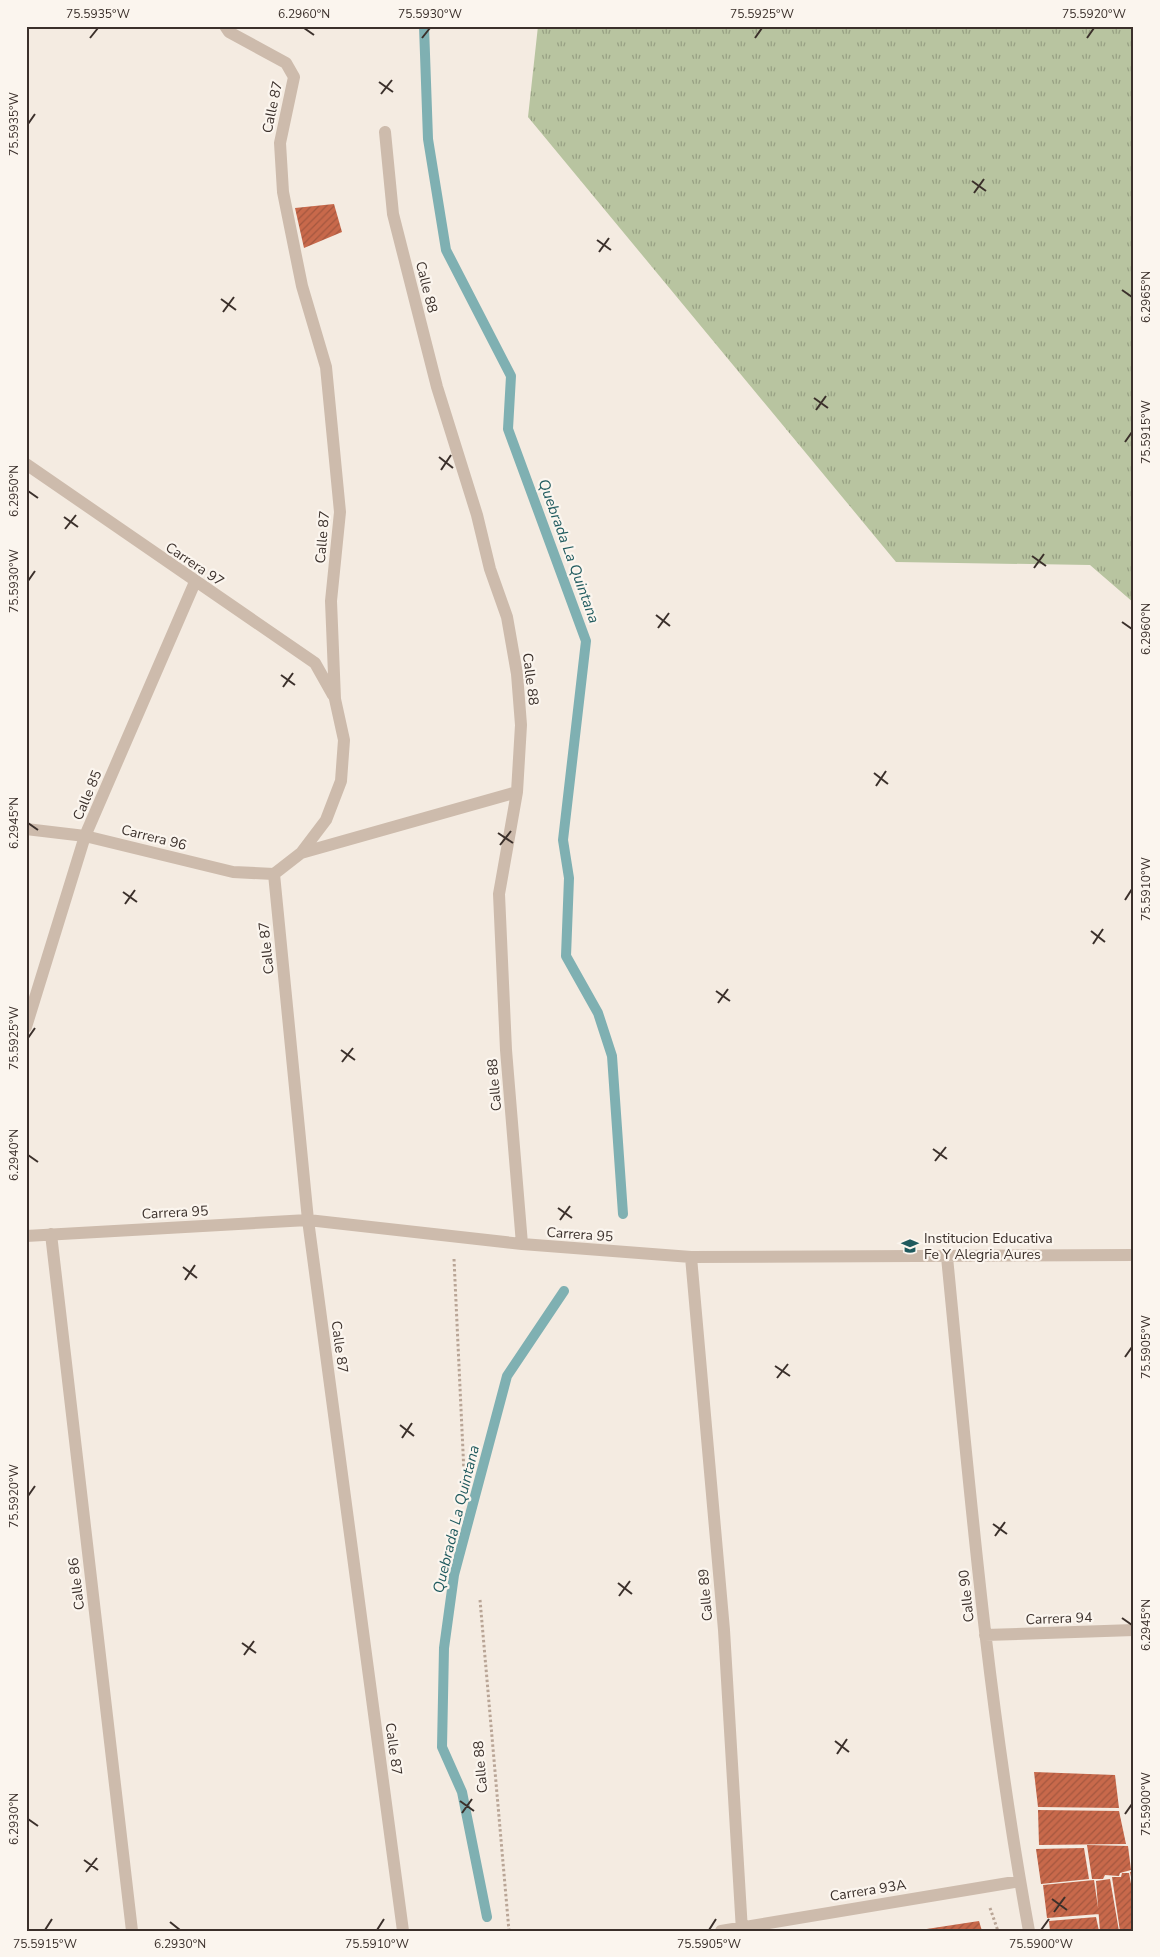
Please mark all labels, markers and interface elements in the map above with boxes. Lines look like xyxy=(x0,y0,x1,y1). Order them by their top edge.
text: 75.5935°W xyxy=(66,6,130,22)
text: 6.2960°N xyxy=(278,6,330,22)
text: 75.5930°W xyxy=(398,6,462,22)
text: 75.5925°W xyxy=(730,6,794,22)
text: 75.5920°W xyxy=(1062,6,1126,22)
street label: Calle 87 xyxy=(258,79,287,135)
text: 75.5935°W xyxy=(6,92,22,156)
street label: Calle 88 xyxy=(411,259,442,315)
text: 6.2965°N xyxy=(1138,271,1154,323)
text: 75.5915°W xyxy=(1138,400,1154,464)
text: 6.2950°N xyxy=(6,465,22,517)
water label: Quebrada La Quintana xyxy=(534,476,604,626)
street label: Calle 87 xyxy=(311,510,334,564)
street label: Carrera 97 xyxy=(162,538,228,591)
text: 75.5930°W xyxy=(6,549,22,613)
text: 6.2960°N xyxy=(1138,603,1154,655)
street label: Calle 88 xyxy=(518,652,543,706)
street label: Calle 85 xyxy=(68,767,106,823)
text: 6.2945°N xyxy=(6,797,22,849)
street label: Carrera 96 xyxy=(119,820,189,855)
text: 75.5910°W xyxy=(1138,857,1154,921)
street label: Calle 87 xyxy=(254,921,279,975)
text: 75.5925°W xyxy=(6,1006,22,1070)
street label: Calle 88 xyxy=(483,1058,506,1112)
text: 6.2940°N xyxy=(6,1129,22,1181)
street label: Carrera 95 xyxy=(141,1201,209,1224)
street label: Carrera 95 xyxy=(546,1223,614,1246)
place label: Institucion Educativa Fe Y Alegria Aures xyxy=(924,1229,1053,1264)
school or university icon: Institucion Educativa Fe Y Alegria Aures xyxy=(900,1236,920,1256)
text: 75.5905°W xyxy=(1138,1315,1154,1379)
street label: Calle 87 xyxy=(326,1320,353,1374)
water label: Quebrada La Quintana xyxy=(428,1443,484,1595)
text: 75.5920°W xyxy=(6,1464,22,1528)
street label: Calle 86 xyxy=(64,1557,89,1611)
street label: Calle 89 xyxy=(694,1568,717,1622)
street label: Calle 90 xyxy=(954,1569,979,1623)
text: 6.2945°N xyxy=(1138,1599,1154,1651)
street label: Carrera 94 xyxy=(1025,1608,1093,1629)
street label: Calle 87 xyxy=(380,1722,407,1776)
street label: Calle 88 xyxy=(469,1740,492,1794)
text: 75.5900°W xyxy=(1138,1772,1154,1836)
text: 6.2930°N xyxy=(6,1793,22,1845)
street label: Carrera 93A xyxy=(829,1875,908,1906)
text: 75.5915°W xyxy=(13,1936,77,1952)
text: 6.2930°N xyxy=(154,1936,206,1952)
text: 75.5910°W xyxy=(345,1936,409,1952)
text: 75.5905°W xyxy=(677,1936,741,1952)
text: 75.5900°W xyxy=(1009,1936,1073,1952)

